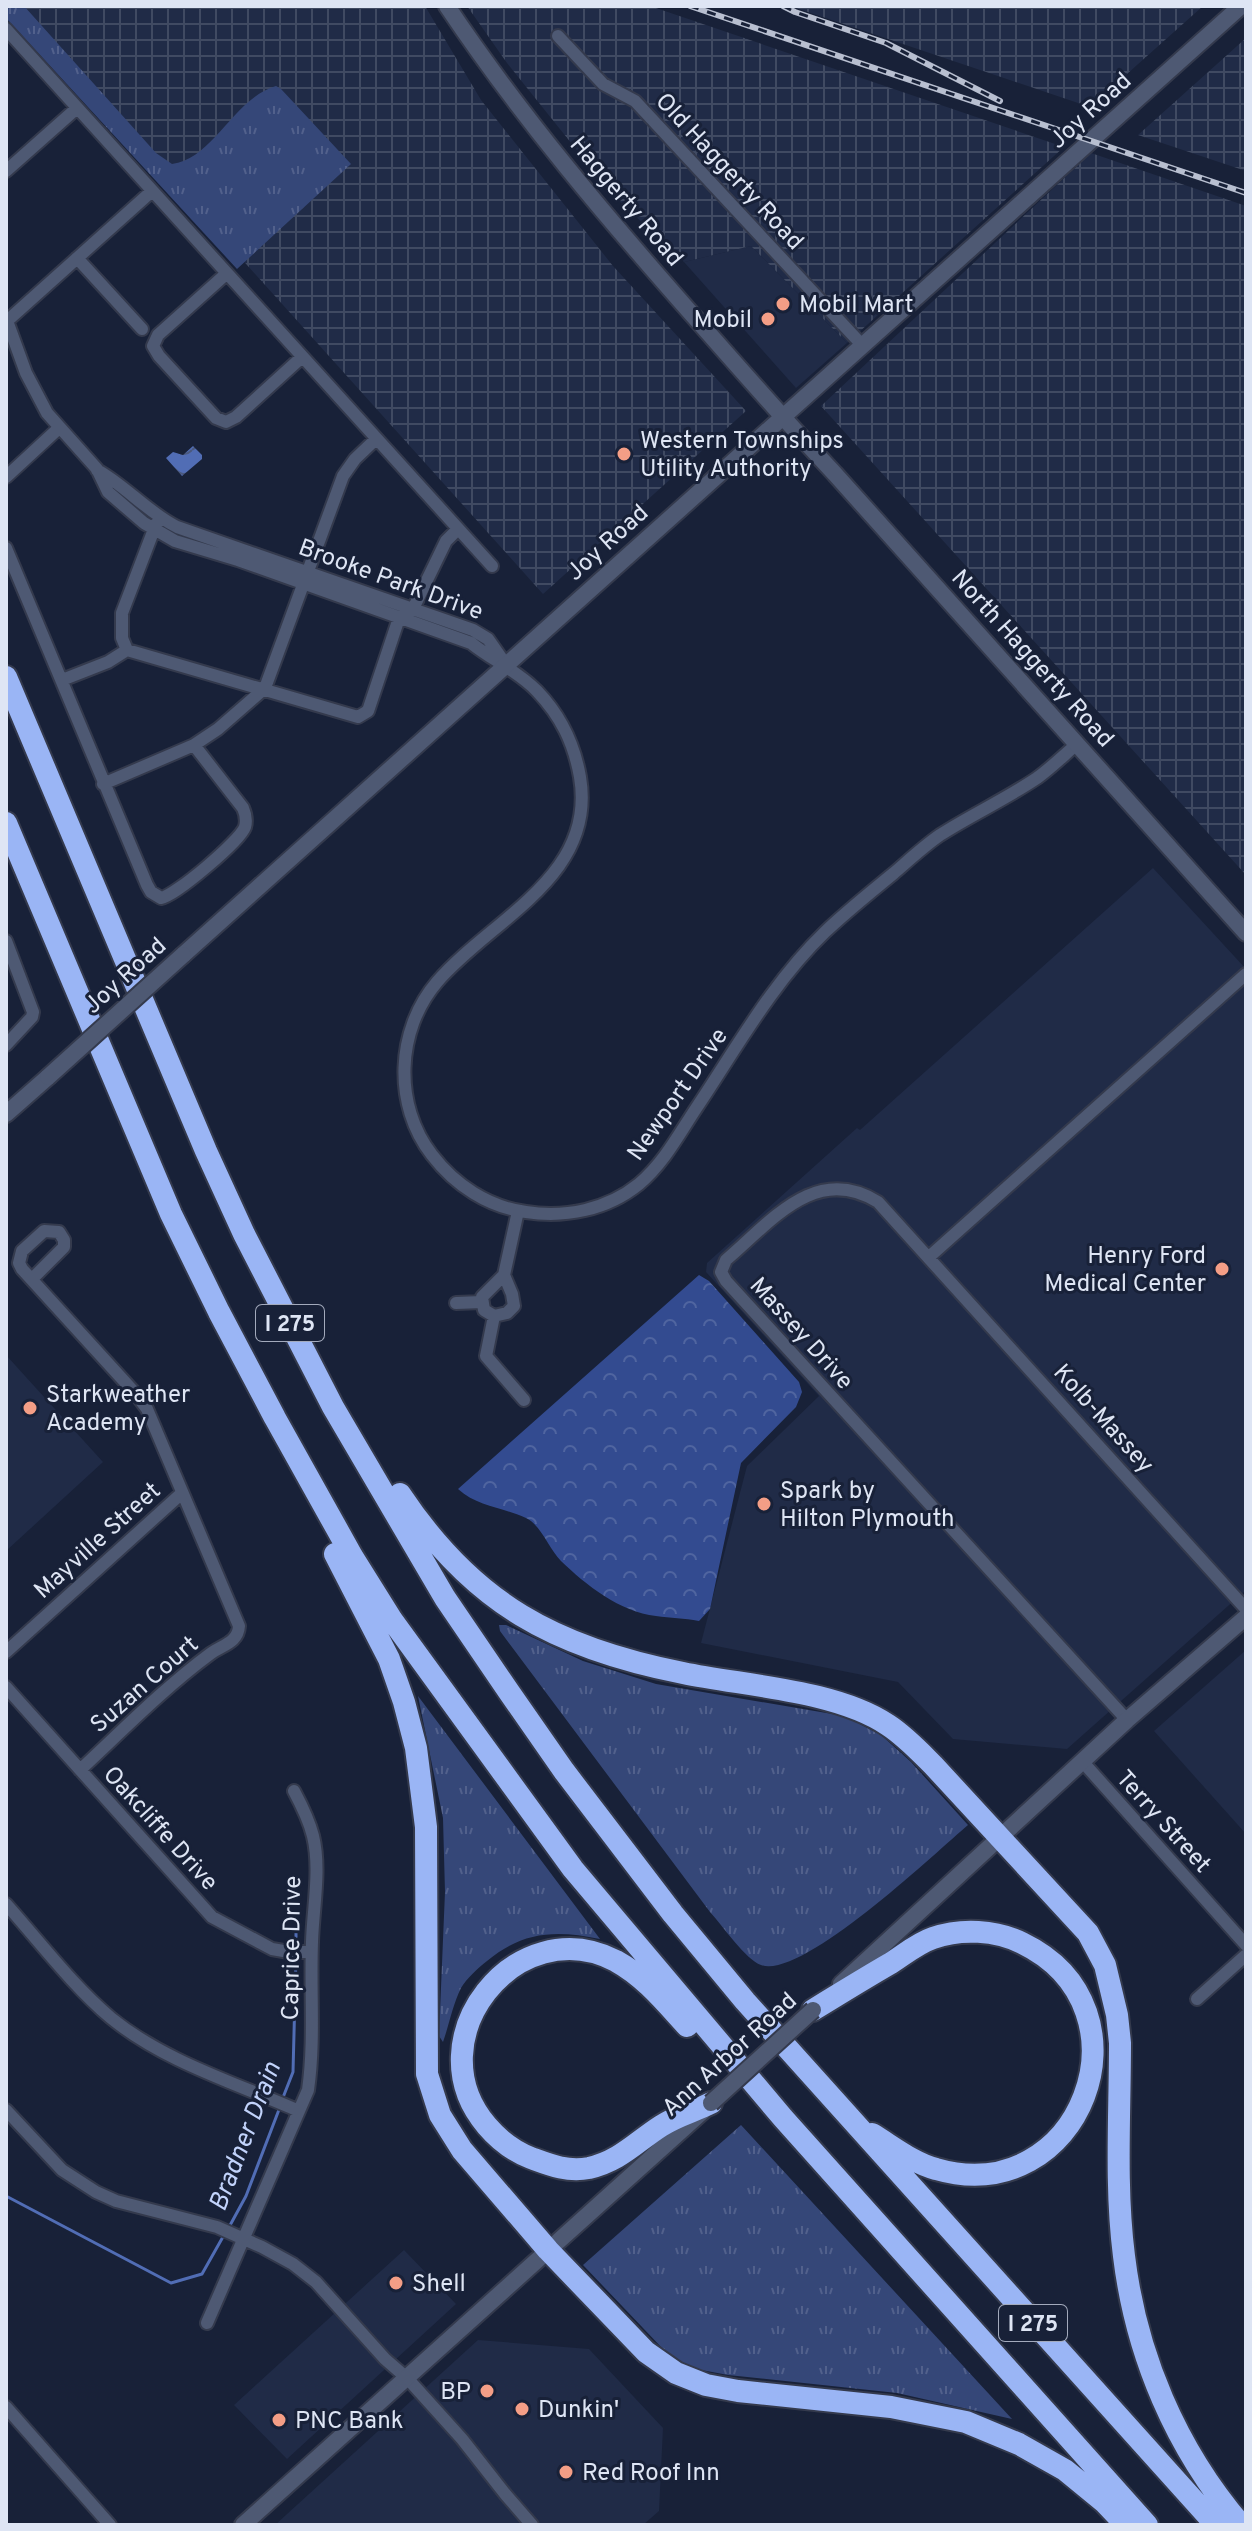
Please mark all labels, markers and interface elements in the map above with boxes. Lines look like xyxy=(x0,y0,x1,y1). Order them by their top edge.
street label: Joy Road xyxy=(1044,67,1139,156)
street label: Old Haggerty Road xyxy=(648,87,809,257)
street label: Haggerty Road xyxy=(562,131,689,274)
place label: Mobil Mart xyxy=(799,291,914,321)
marker: Mobil Mart xyxy=(774,295,792,313)
place label: Mobil xyxy=(693,306,752,336)
marker: Mobil xyxy=(759,310,777,328)
place label: Western Townships Utility Authority xyxy=(640,427,844,485)
marker: Western Townships Utility Authority xyxy=(615,445,633,463)
street label: Joy Road xyxy=(561,499,656,588)
street label: Brooke Park Drive xyxy=(294,534,487,628)
street label: North Haggerty Road xyxy=(944,564,1119,754)
street label: Joy Road xyxy=(79,932,174,1021)
street label: Newport Drive xyxy=(622,1023,735,1167)
place label: Henry Ford Medical Center xyxy=(1044,1242,1206,1300)
marker: Henry Ford Medical Center xyxy=(1213,1260,1231,1278)
street label: Massey Drive xyxy=(742,1272,859,1397)
road number: I 275 xyxy=(256,1305,324,1341)
street label: Kolb-Massey xyxy=(1046,1359,1159,1480)
place label: Starkweather Academy xyxy=(46,1381,190,1439)
marker: Starkweather Academy xyxy=(21,1399,39,1417)
street label: Mayville Street xyxy=(29,1477,168,1606)
place label: Spark by Hilton Plymouth xyxy=(780,1477,954,1535)
marker: Spark by Hilton Plymouth xyxy=(755,1495,773,1513)
street label: Suzan Court xyxy=(85,1630,206,1741)
street label: Oakcliffe Drive xyxy=(96,1761,223,1898)
street label: Terry Street xyxy=(1108,1765,1217,1880)
street label: Caprice Drive xyxy=(277,1875,309,2021)
street label: Ann Arbor Road xyxy=(657,1987,804,2124)
water label: Bradner Drain xyxy=(203,2057,290,2216)
place label: Shell xyxy=(412,2270,466,2300)
marker: Shell xyxy=(387,2274,405,2292)
road number: I 275 xyxy=(999,2305,1067,2341)
place label: BP xyxy=(440,2378,471,2408)
marker: BP xyxy=(478,2382,496,2400)
place label: Dunkin' xyxy=(538,2396,619,2426)
marker: Dunkin' xyxy=(513,2400,531,2418)
place label: PNC Bank xyxy=(295,2407,403,2437)
marker: PNC Bank xyxy=(270,2411,288,2429)
place label: Red Roof Inn xyxy=(582,2459,720,2489)
marker: Red Roof Inn xyxy=(557,2463,575,2481)

